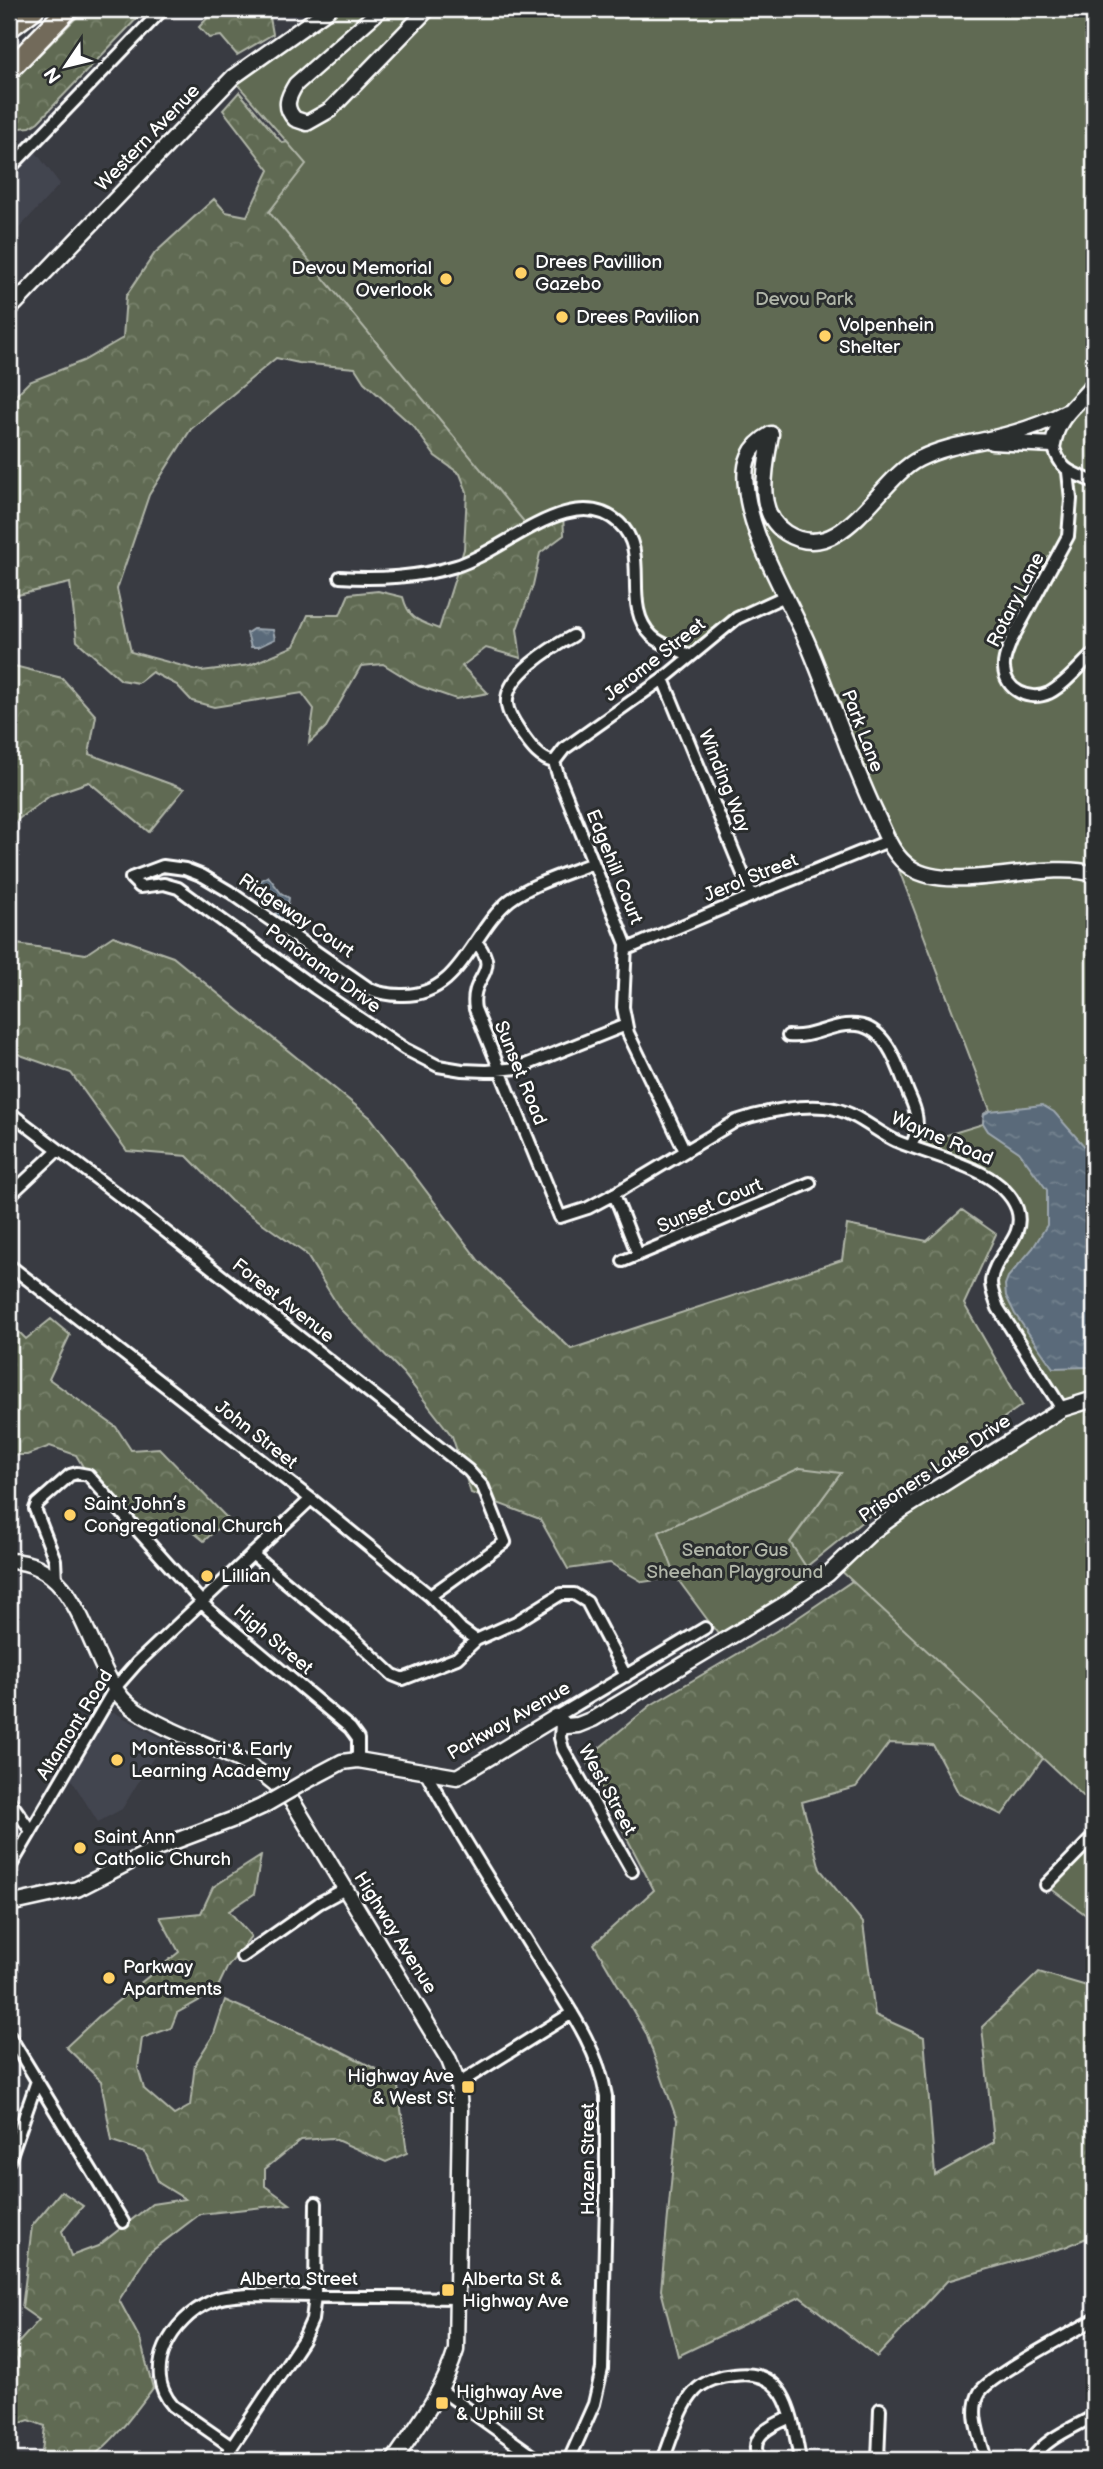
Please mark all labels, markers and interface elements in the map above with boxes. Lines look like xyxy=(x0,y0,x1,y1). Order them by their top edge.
north arrow xyxy=(32,32,102,102)
text: N xyxy=(40,62,67,87)
street label: Western Avenue xyxy=(91,80,205,196)
place label: Drees Pavillion Gazebo xyxy=(535,251,662,296)
place label: Devou Memorial Overlook xyxy=(292,257,433,302)
marker: Drees Pavillion Gazebo xyxy=(513,265,529,281)
marker: Devou Memorial Overlook xyxy=(438,271,454,287)
park label: Devou Park xyxy=(755,288,854,311)
place label: Drees Pavilion xyxy=(576,306,699,329)
marker: Drees Pavilion xyxy=(554,309,570,325)
place label: Volpenhein Shelter xyxy=(839,314,934,359)
marker: Volpenhein Shelter xyxy=(817,328,833,344)
street label: Rotary Lane xyxy=(982,549,1050,651)
street label: Jerome Street xyxy=(600,613,710,707)
street label: Park Lane xyxy=(836,687,888,775)
street label: Winding Way xyxy=(693,726,755,836)
street label: Edgehill Court xyxy=(581,806,648,928)
street label: Jerol Street xyxy=(701,849,801,907)
street label: Ridgeway Court xyxy=(234,869,358,963)
street label: Panorama Drive xyxy=(261,919,385,1019)
street label: Sunset Road xyxy=(489,1018,551,1128)
street label: Wayne Road xyxy=(887,1107,997,1171)
street label: Sunset Court xyxy=(654,1173,766,1238)
street label: Forest Avenue xyxy=(227,1254,339,1348)
street label: John Street xyxy=(210,1396,302,1474)
street label: Prisoners Lake Drive xyxy=(855,1410,1015,1528)
place label: Saint John’s Congregational Church xyxy=(84,1493,283,1538)
marker: Saint John’s Congregational Church xyxy=(62,1507,78,1523)
park label: Senator Gus Sheehan Playground xyxy=(647,1539,823,1584)
place label: Lillian xyxy=(221,1565,271,1588)
marker: Lillian xyxy=(199,1568,215,1584)
street label: High Street xyxy=(229,1600,318,1680)
street label: Altamont Road xyxy=(32,1665,118,1785)
street label: Parkway Avenue xyxy=(444,1677,574,1765)
place label: Montessori & Early Learning Academy xyxy=(131,1738,293,1783)
street label: West Street xyxy=(573,1741,641,1839)
marker: Montessori & Early Learning Academy xyxy=(109,1752,125,1768)
place label: Saint Ann Catholic Church xyxy=(94,1826,231,1871)
marker: Saint Ann Catholic Church xyxy=(72,1840,88,1856)
street label: Highway Avenue xyxy=(348,1868,442,1998)
place label: Parkway Apartments xyxy=(123,1956,222,2001)
marker: Parkway Apartments xyxy=(101,1970,117,1986)
place label: Highway Ave & West St xyxy=(347,2065,454,2110)
marker: Highway Ave & West St xyxy=(460,2079,476,2095)
street label: Hazen Street xyxy=(577,2103,600,2215)
street label: Alberta Street xyxy=(240,2268,358,2291)
place label: Alberta St & Highway Ave xyxy=(462,2268,569,2313)
marker: Alberta St & Highway Ave xyxy=(440,2282,456,2298)
place label: Highway Ave & Uphill St xyxy=(456,2381,563,2426)
marker: Highway Ave & Uphill St xyxy=(434,2395,450,2411)

